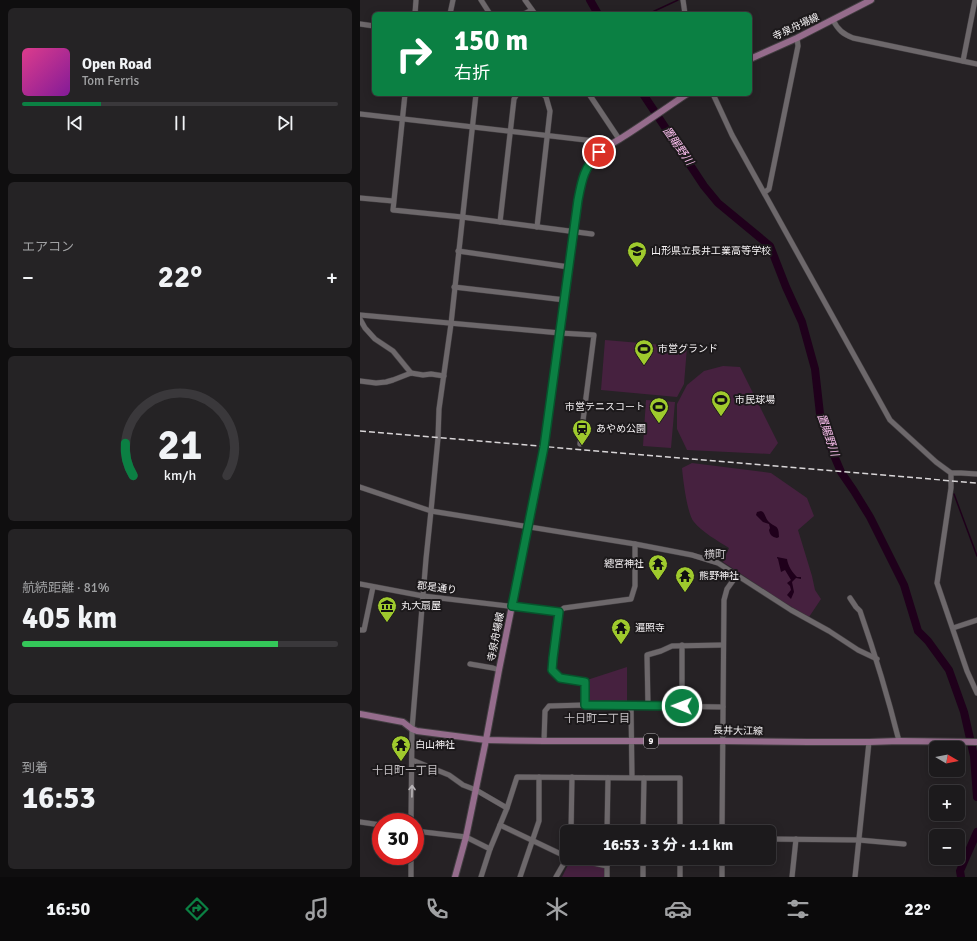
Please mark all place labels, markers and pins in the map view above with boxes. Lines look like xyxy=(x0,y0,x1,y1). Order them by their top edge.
pin xyxy=(582,135,616,169)
school or university icon: 山形県立長井工業高等学校 xyxy=(626,240,648,268)
place label: 山形県立長井工業高等学校 xyxy=(651,245,771,257)
sports icon: 市営グランド xyxy=(633,338,655,366)
place label: 市営グランド xyxy=(658,343,718,355)
sports icon: 市民球場 xyxy=(710,389,732,417)
place label: 市民球場 xyxy=(735,394,775,406)
sports icon: 市営テニスコート xyxy=(648,396,670,424)
place label: 市営テニスコート xyxy=(565,401,645,413)
station icon: あやめ公園 xyxy=(571,418,593,446)
place label: あやめ公園 xyxy=(596,423,646,435)
temple icon: 總宮神社 xyxy=(647,553,669,581)
place label: 總宮神社 xyxy=(604,558,644,570)
temple icon: 熊野神社 xyxy=(674,565,696,593)
place label: 熊野神社 xyxy=(699,570,739,582)
museum icon: 丸大扇屋 xyxy=(376,595,398,623)
place label: 丸大扇屋 xyxy=(401,600,441,612)
temple icon: 遍照寺 xyxy=(610,617,632,645)
place label: 遍照寺 xyxy=(635,622,665,634)
temple icon: 白山神社 xyxy=(390,734,412,762)
place label: 白山神社 xyxy=(415,739,455,751)

